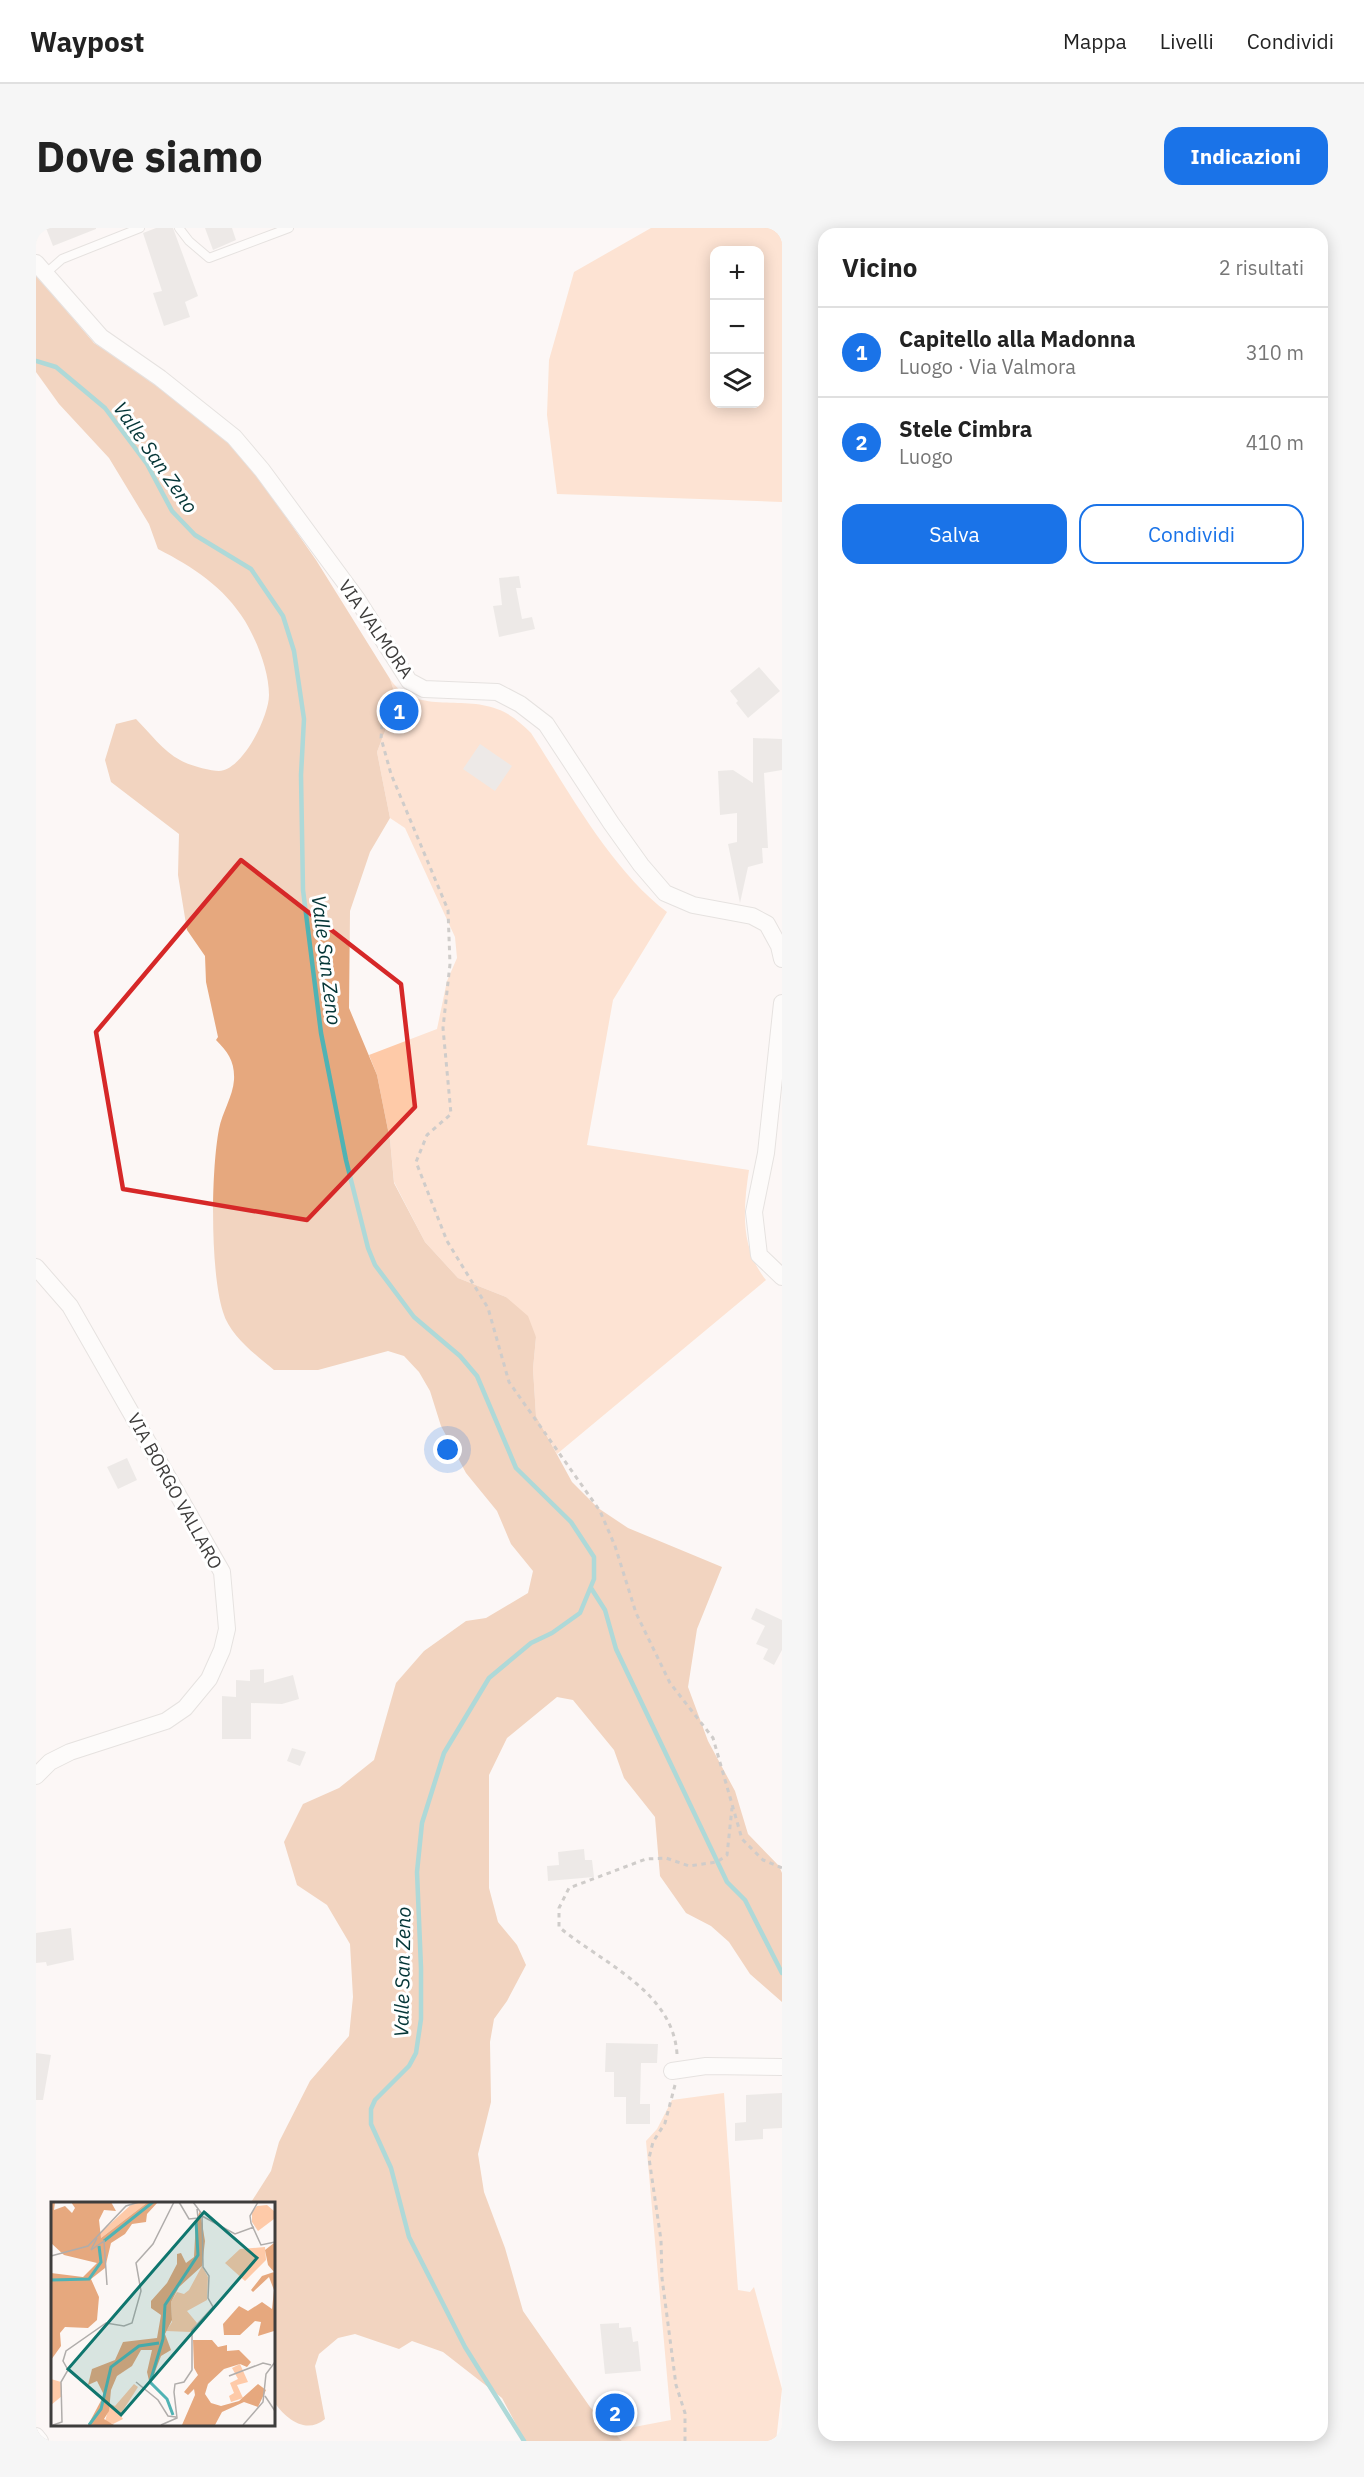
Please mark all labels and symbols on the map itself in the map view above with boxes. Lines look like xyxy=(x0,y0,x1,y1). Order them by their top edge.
water label: Valle San Zeno xyxy=(107,396,205,518)
street label: VIA VALMORA xyxy=(334,575,419,683)
pin: 1 xyxy=(380,688,418,734)
water label: Valle San Zeno xyxy=(306,893,348,1027)
street label: VIA BORGO VALLARO xyxy=(123,1409,227,1573)
your location xyxy=(433,1435,462,1464)
water label: Valle San Zeno xyxy=(387,1906,417,2038)
inset map xyxy=(51,2202,274,2426)
pin: 2 xyxy=(596,2390,634,2436)

